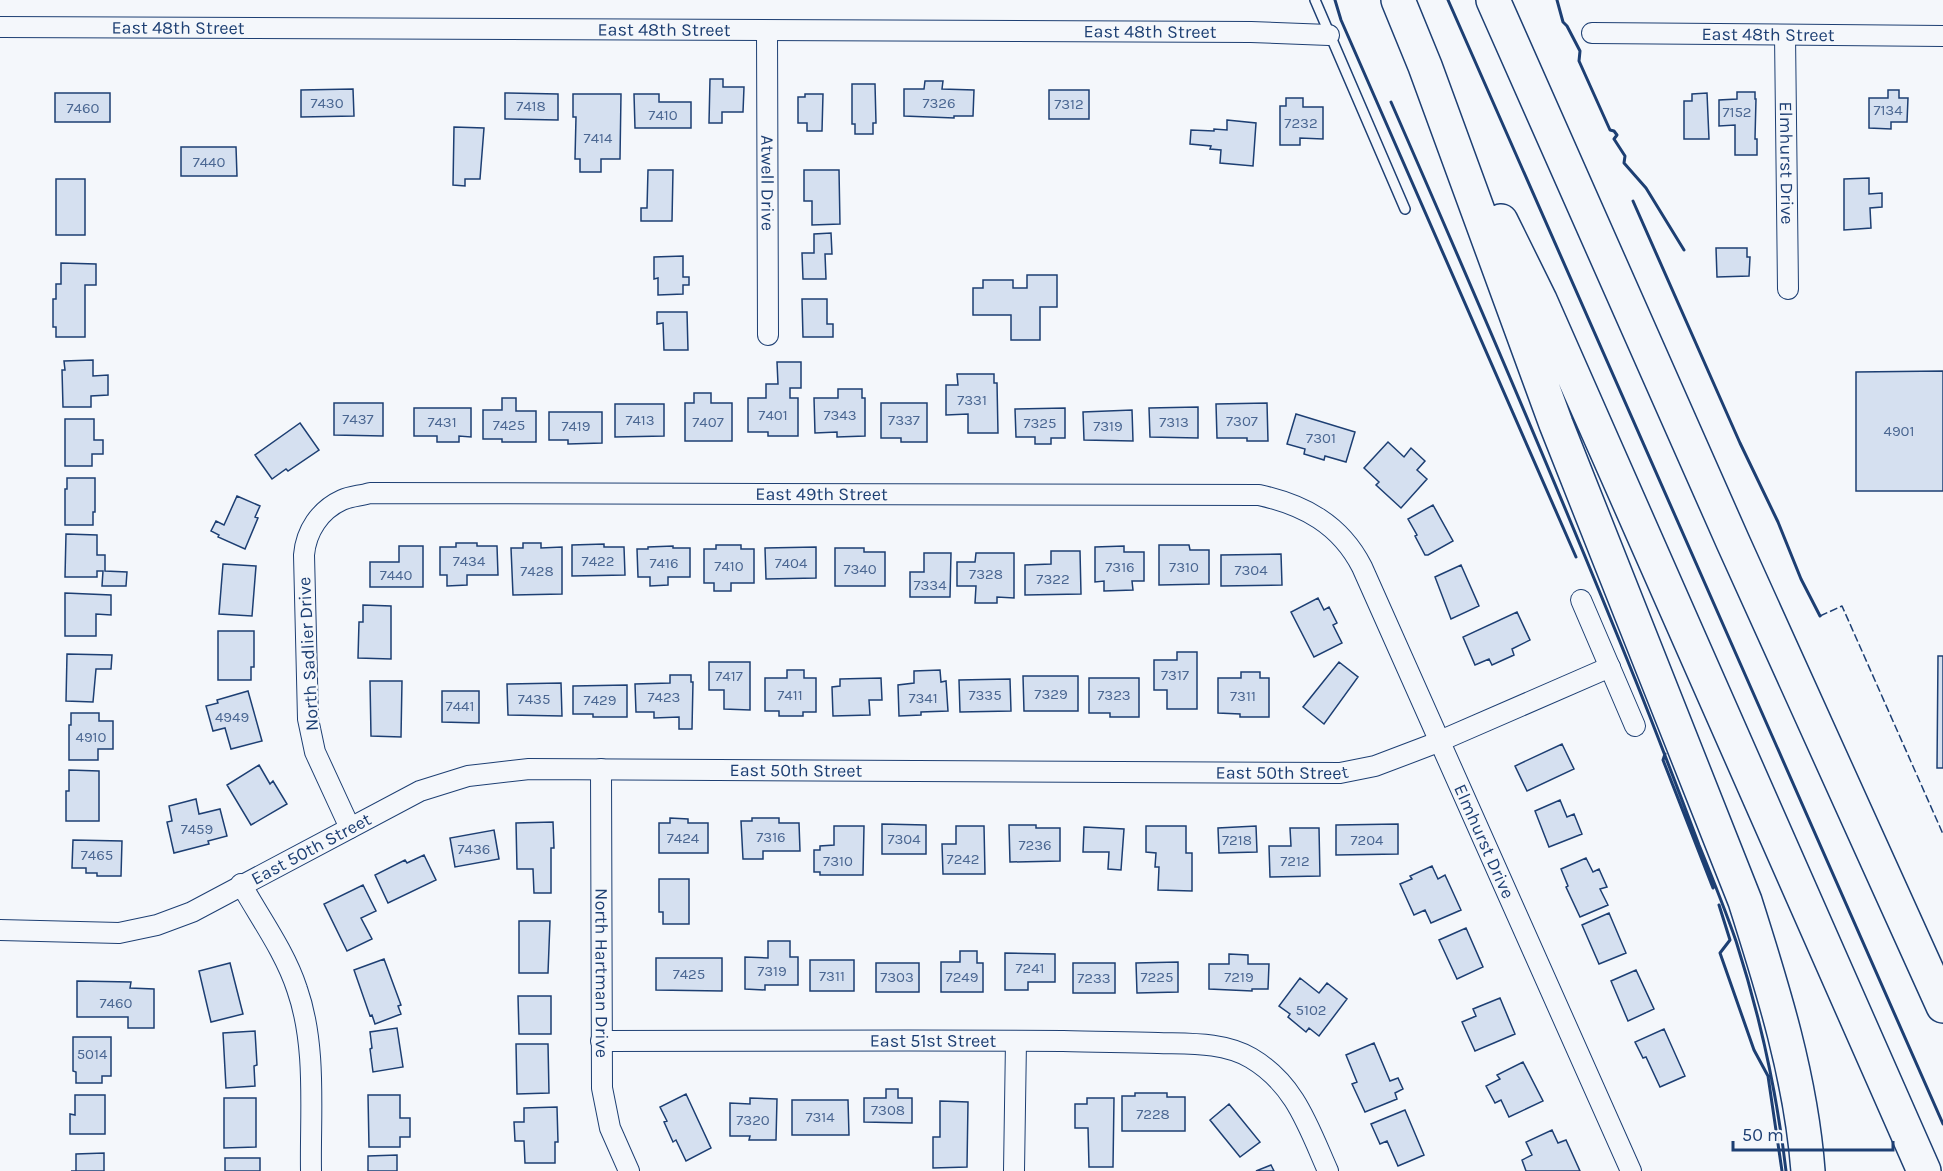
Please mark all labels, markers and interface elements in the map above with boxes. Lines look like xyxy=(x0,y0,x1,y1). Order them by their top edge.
street label: East 48th Street xyxy=(111,16,245,39)
street label: East 48th Street xyxy=(597,18,731,41)
street label: East 48th Street xyxy=(1083,20,1217,43)
street label: East 48th Street xyxy=(1701,23,1835,46)
house number: 7430 xyxy=(310,94,344,112)
house number: 7326 xyxy=(922,94,956,112)
house number: 7312 xyxy=(1054,95,1084,113)
house number: 7418 xyxy=(516,97,546,115)
house number: 7460 xyxy=(67,99,100,117)
street label: Elmhurst Drive xyxy=(1775,101,1798,225)
house number: 7134 xyxy=(1873,101,1903,119)
house number: 7152 xyxy=(1722,103,1752,121)
house number: 7410 xyxy=(648,106,678,124)
house number: 7232 xyxy=(1284,114,1318,132)
house number: 7414 xyxy=(584,129,613,147)
street label: Atwell Drive xyxy=(756,135,779,231)
house number: 7440 xyxy=(193,153,225,171)
house number: 7331 xyxy=(957,391,987,409)
house number: 7401 xyxy=(758,406,788,424)
house number: 7343 xyxy=(823,406,857,424)
house number: 7437 xyxy=(342,410,374,428)
house number: 7413 xyxy=(625,411,655,429)
house number: 7337 xyxy=(888,411,920,429)
house number: 7307 xyxy=(1226,412,1258,430)
house number: 7431 xyxy=(427,413,457,431)
house number: 7407 xyxy=(692,413,724,431)
house number: 7313 xyxy=(1159,413,1189,431)
house number: 7325 xyxy=(1023,414,1057,432)
house number: 7425 xyxy=(493,416,525,434)
house number: 7419 xyxy=(561,417,591,435)
house number: 7319 xyxy=(1093,417,1123,435)
house number: 4901 xyxy=(1884,422,1914,440)
house number: 7301 xyxy=(1306,429,1336,447)
street label: East 49th Street xyxy=(755,483,888,505)
house number: 7434 xyxy=(453,552,486,570)
house number: 7422 xyxy=(582,552,614,570)
house number: 7416 xyxy=(650,554,678,572)
house number: 7404 xyxy=(775,554,808,572)
house number: 7410 xyxy=(714,557,744,575)
house number: 7316 xyxy=(1105,558,1135,576)
house number: 7310 xyxy=(1169,558,1199,576)
house number: 7340 xyxy=(843,560,877,578)
house number: 7304 xyxy=(1234,561,1268,579)
house number: 7428 xyxy=(520,562,554,580)
house number: 7328 xyxy=(969,565,1003,583)
house number: 7440 xyxy=(380,566,412,584)
house number: 7322 xyxy=(1036,570,1070,588)
street label: North Sadlier Drive xyxy=(293,576,323,732)
house number: 7334 xyxy=(913,576,947,594)
house number: 7317 xyxy=(1161,666,1189,684)
house number: 7417 xyxy=(715,667,743,685)
house number: 7329 xyxy=(1034,685,1068,703)
house number: 7411 xyxy=(777,686,803,704)
house number: 7335 xyxy=(968,686,1002,704)
house number: 7323 xyxy=(1097,686,1131,704)
house number: 7311 xyxy=(1230,687,1256,705)
house number: 7423 xyxy=(648,688,680,706)
house number: 7341 xyxy=(908,689,938,707)
house number: 7435 xyxy=(518,690,550,708)
house number: 7429 xyxy=(584,691,616,709)
house number: 7441 xyxy=(446,697,474,715)
house number: 4949 xyxy=(215,708,249,726)
house number: 4910 xyxy=(76,728,107,746)
street label: East 50th Street xyxy=(730,759,863,782)
street label: East 50th Street xyxy=(1216,761,1351,784)
street label: Elmhurst Drive xyxy=(1449,781,1519,902)
street label: East 50th Street xyxy=(247,808,375,890)
house number: 7459 xyxy=(181,820,213,838)
house number: 7316 xyxy=(756,828,786,846)
house number: 7424 xyxy=(667,829,700,847)
house number: 7304 xyxy=(887,830,921,848)
house number: 7218 xyxy=(1222,831,1252,849)
house number: 7204 xyxy=(1350,831,1384,849)
house number: 7236 xyxy=(1018,836,1052,854)
house number: 7436 xyxy=(458,840,490,858)
house number: 7465 xyxy=(81,846,113,864)
house number: 7242 xyxy=(947,850,979,868)
house number: 7310 xyxy=(823,852,853,870)
house number: 7212 xyxy=(1280,852,1310,870)
street label: North Hartman Drive xyxy=(590,888,613,1058)
house number: 7241 xyxy=(1015,959,1045,977)
house number: 7319 xyxy=(757,962,787,980)
house number: 7425 xyxy=(673,965,705,983)
house number: 7311 xyxy=(819,967,845,985)
house number: 7303 xyxy=(880,968,914,986)
house number: 7249 xyxy=(946,968,978,986)
house number: 7225 xyxy=(1141,968,1173,986)
house number: 7219 xyxy=(1224,968,1254,986)
house number: 7233 xyxy=(1077,969,1111,987)
house number: 7460 xyxy=(100,994,133,1012)
house number: 5102 xyxy=(1295,1001,1327,1019)
street label: East 51st Street xyxy=(870,1030,997,1052)
house number: 5014 xyxy=(77,1045,108,1063)
house number: 7308 xyxy=(871,1101,905,1119)
house number: 7228 xyxy=(1136,1105,1170,1123)
house number: 7314 xyxy=(805,1108,835,1126)
house number: 7320 xyxy=(736,1111,770,1129)
scale bar xyxy=(1733,1114,1894,1152)
text: 50 m xyxy=(1742,1124,1784,1146)

